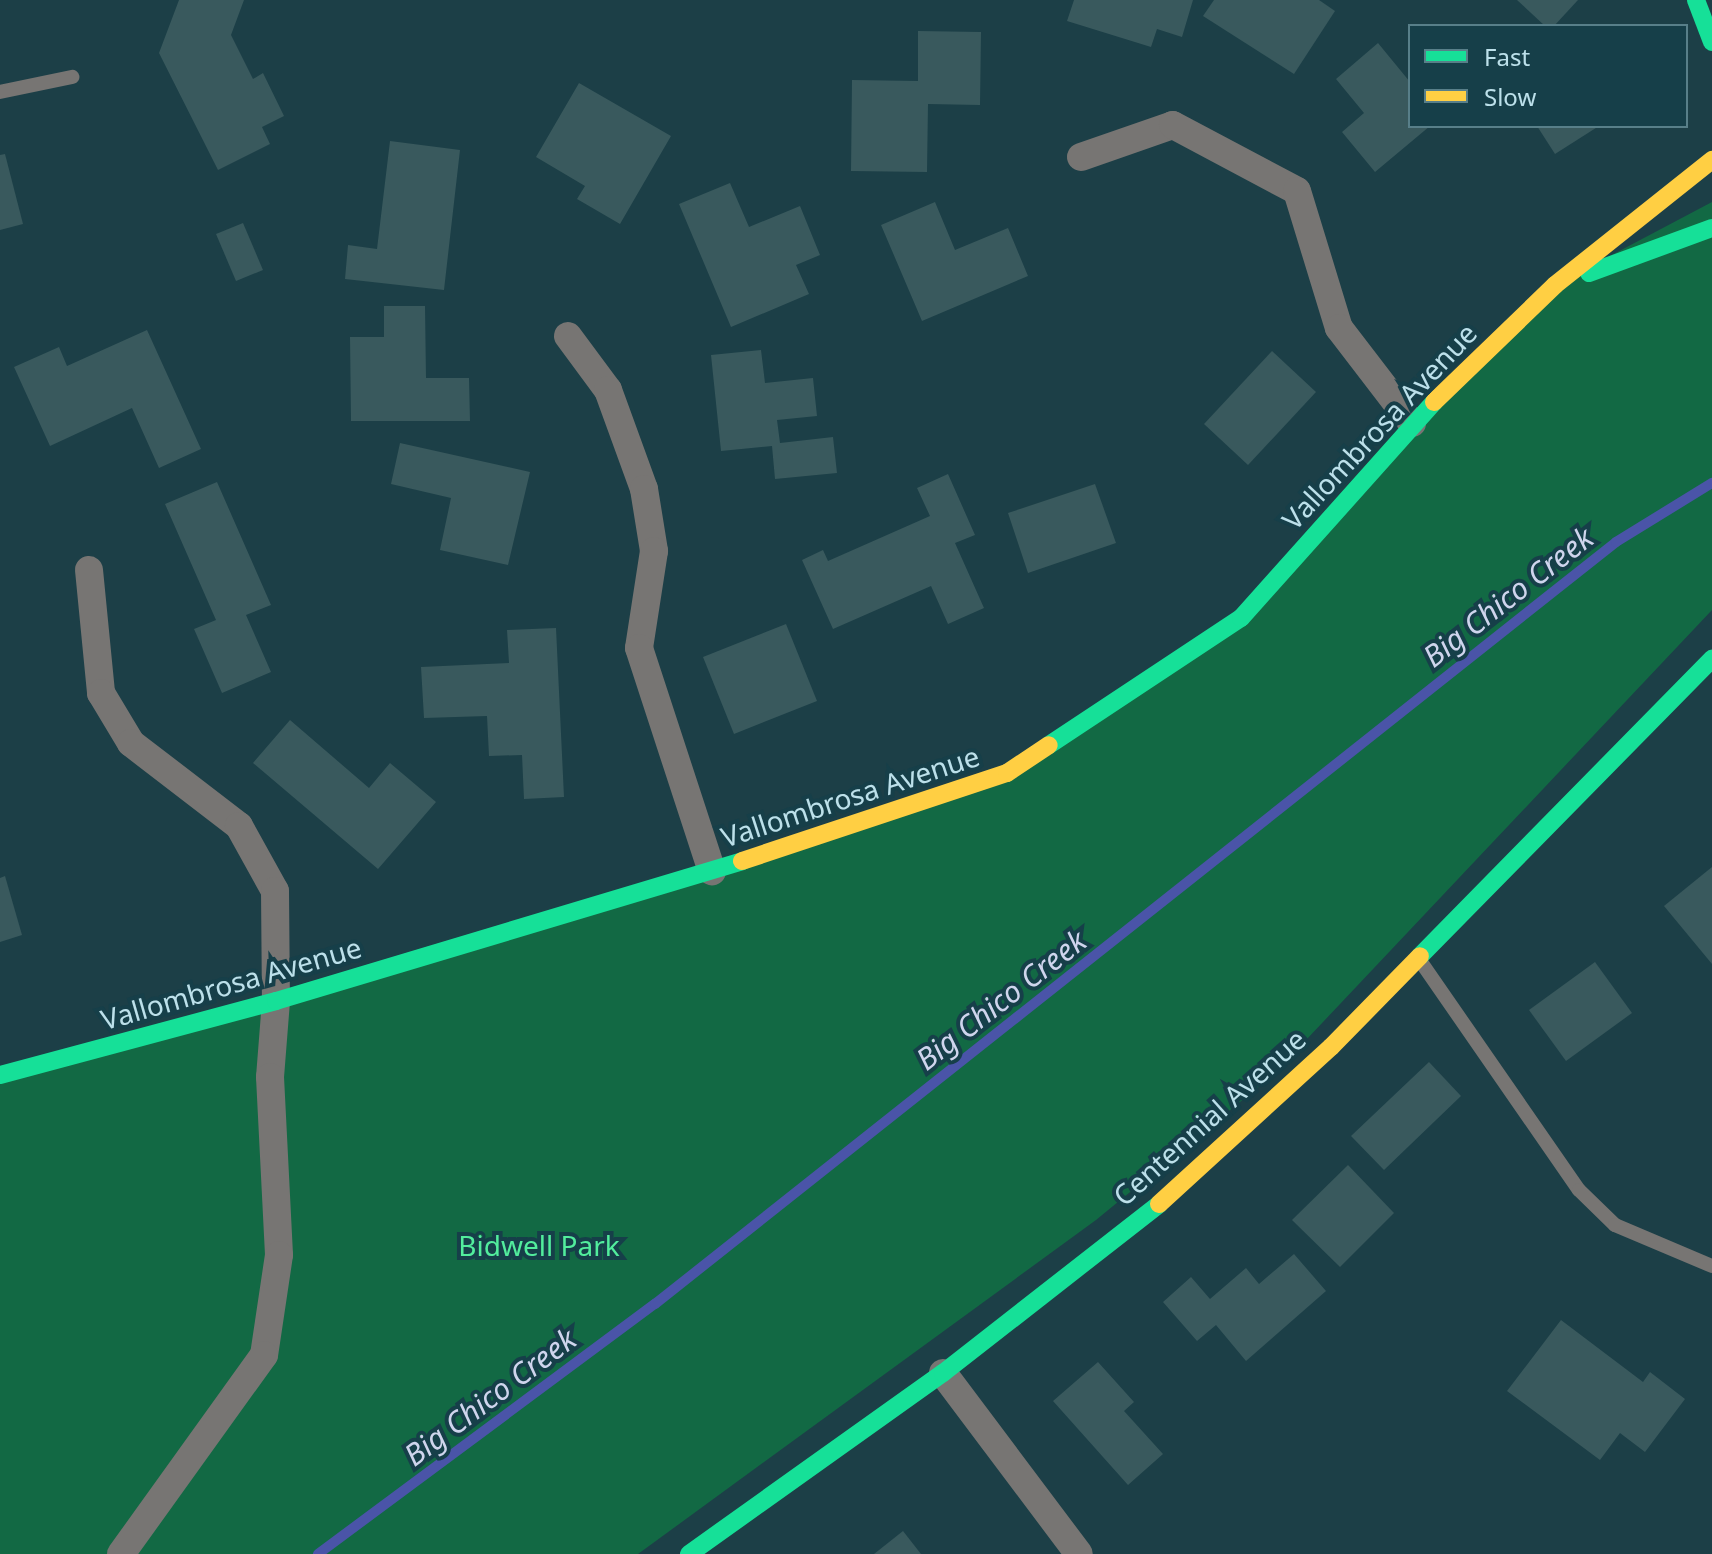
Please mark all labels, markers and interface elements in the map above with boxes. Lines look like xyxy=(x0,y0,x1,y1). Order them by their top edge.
legend xyxy=(1408,24,1688,128)
text: Fast xyxy=(1484,40,1530,73)
text: Slow xyxy=(1484,80,1536,113)
street label: Vallombrosa Avenue xyxy=(1275,316,1483,536)
water label: Big Chico Creek xyxy=(1416,520,1600,674)
street label: Vallombrosa Avenue xyxy=(717,738,983,854)
water label: Big Chico Creek xyxy=(909,923,1093,1077)
street label: Vallombrosa Avenue xyxy=(97,930,365,1036)
street label: Centennial Avenue xyxy=(1106,1022,1312,1212)
park label: Bidwell Park xyxy=(458,1228,620,1262)
water label: Big Chico Creek xyxy=(397,1321,583,1473)

